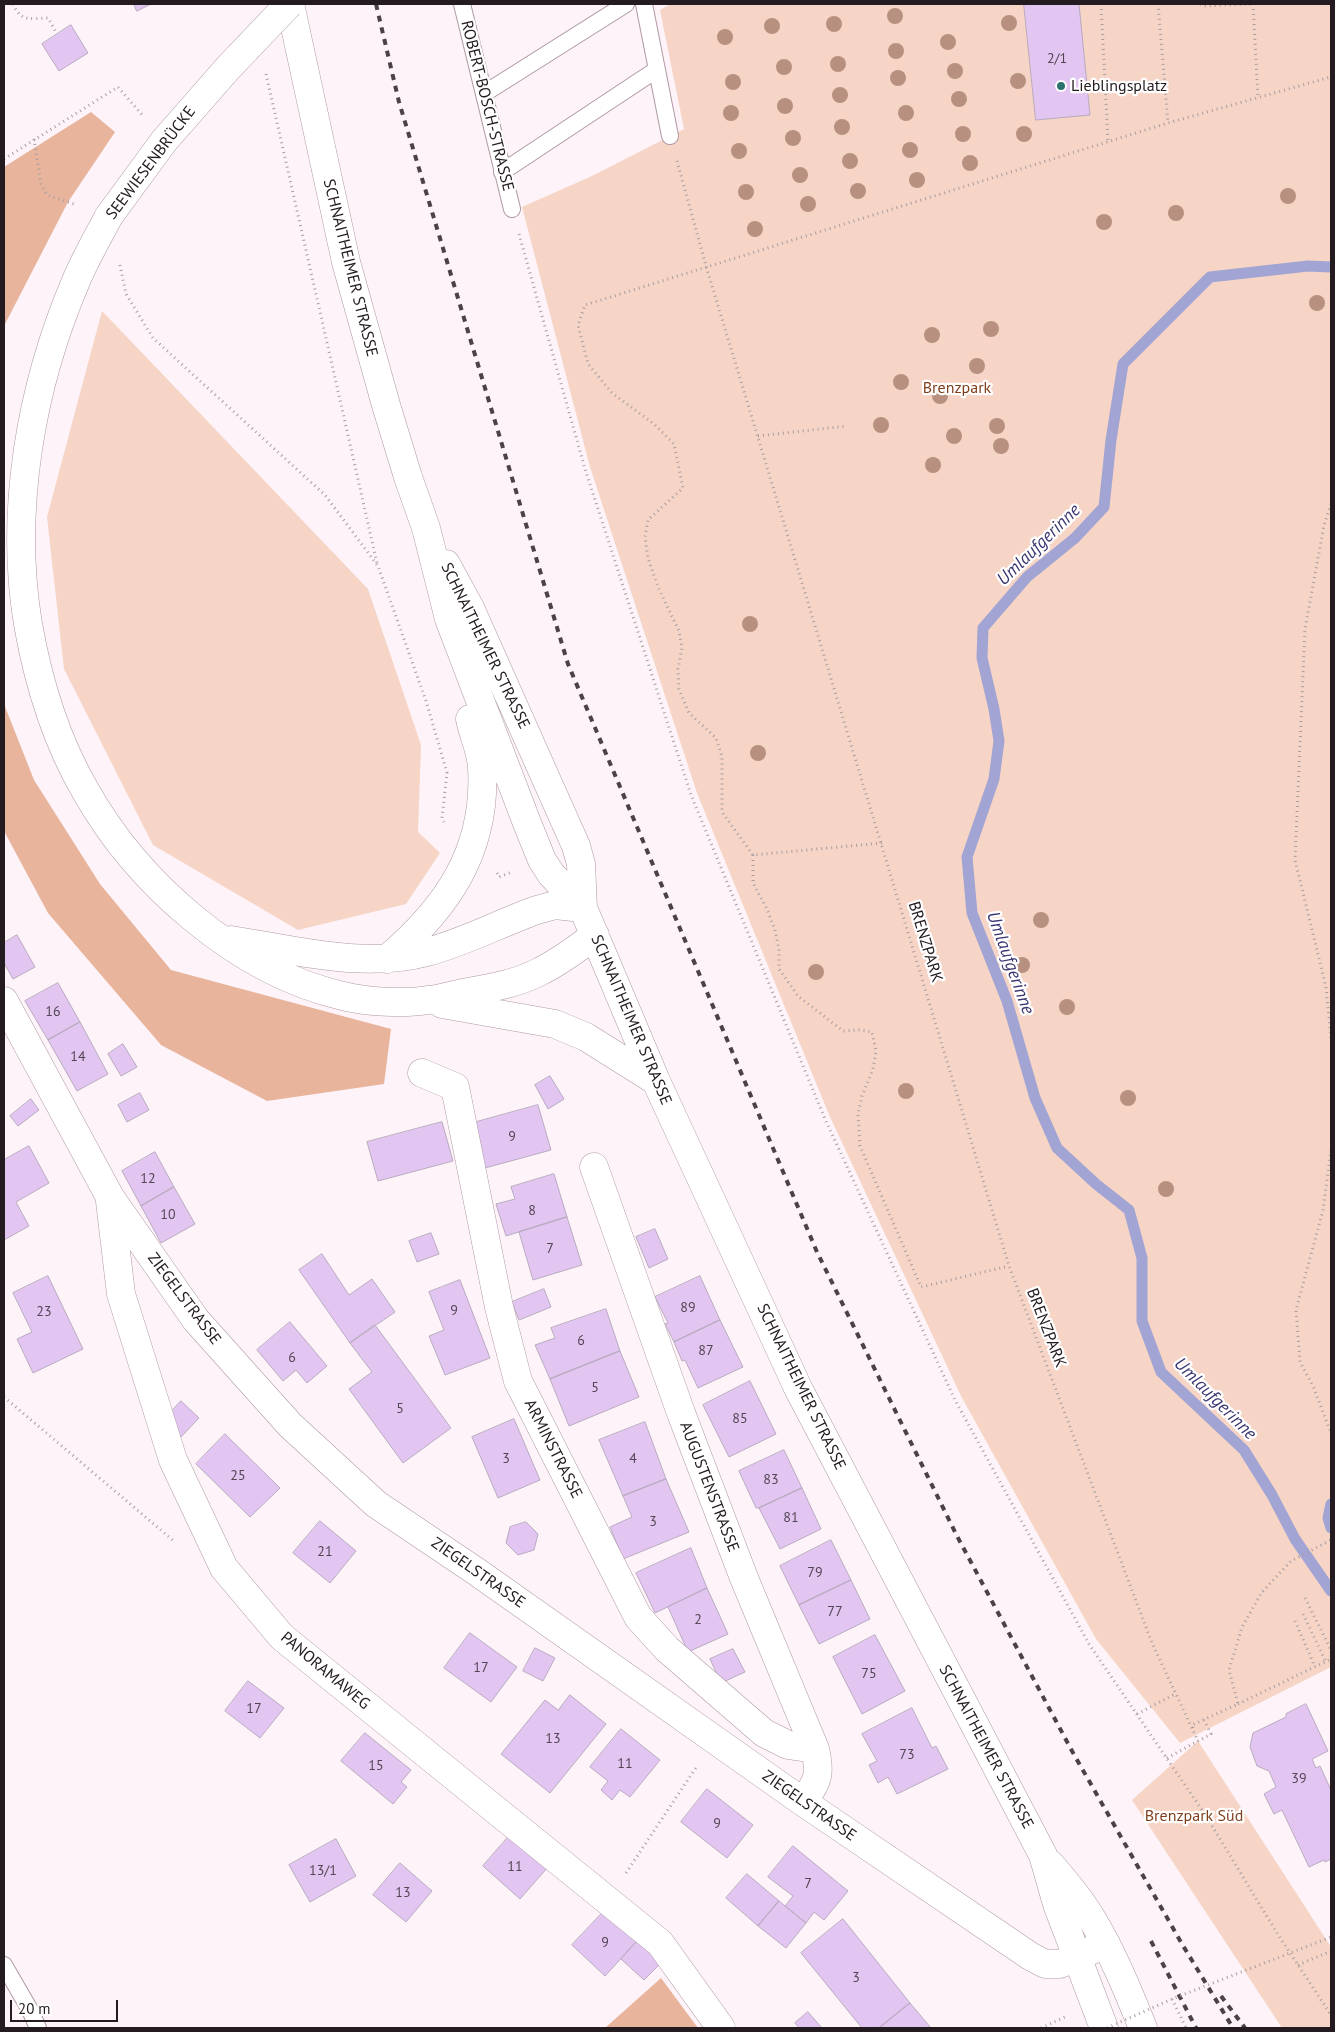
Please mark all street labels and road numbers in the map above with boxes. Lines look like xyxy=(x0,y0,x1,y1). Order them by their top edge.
street label: ROBERT-BOSCH-STRASSE xyxy=(456,19,518,193)
street label: SEEWIESENBRÜCKE xyxy=(102,103,200,223)
street label: SCHNAITHEIMER STRASSE xyxy=(319,177,381,359)
street label: SCHNAITHEIMER STRASSE xyxy=(436,560,534,732)
street label: BRENZPARK xyxy=(904,899,946,985)
street label: SCHNAITHEIMER STRASSE xyxy=(587,932,675,1108)
street label: ZIEGELSTRASSE xyxy=(143,1249,225,1349)
street label: BRENZPARK xyxy=(1022,1286,1070,1370)
street label: SCHNAITHEIMER STRASSE xyxy=(752,1301,850,1473)
street label: ARMINSTRASSE xyxy=(520,1396,586,1502)
street label: AUGUSTENSTRASSE xyxy=(675,1419,743,1555)
street label: ZIEGELSTRASSE xyxy=(427,1534,529,1612)
street label: PANORAMAWEG xyxy=(276,1628,374,1714)
street label: SCHNAITHEIMER STRASSE xyxy=(935,1662,1037,1832)
street label: ZIEGELSTRASSE xyxy=(758,1767,860,1845)

